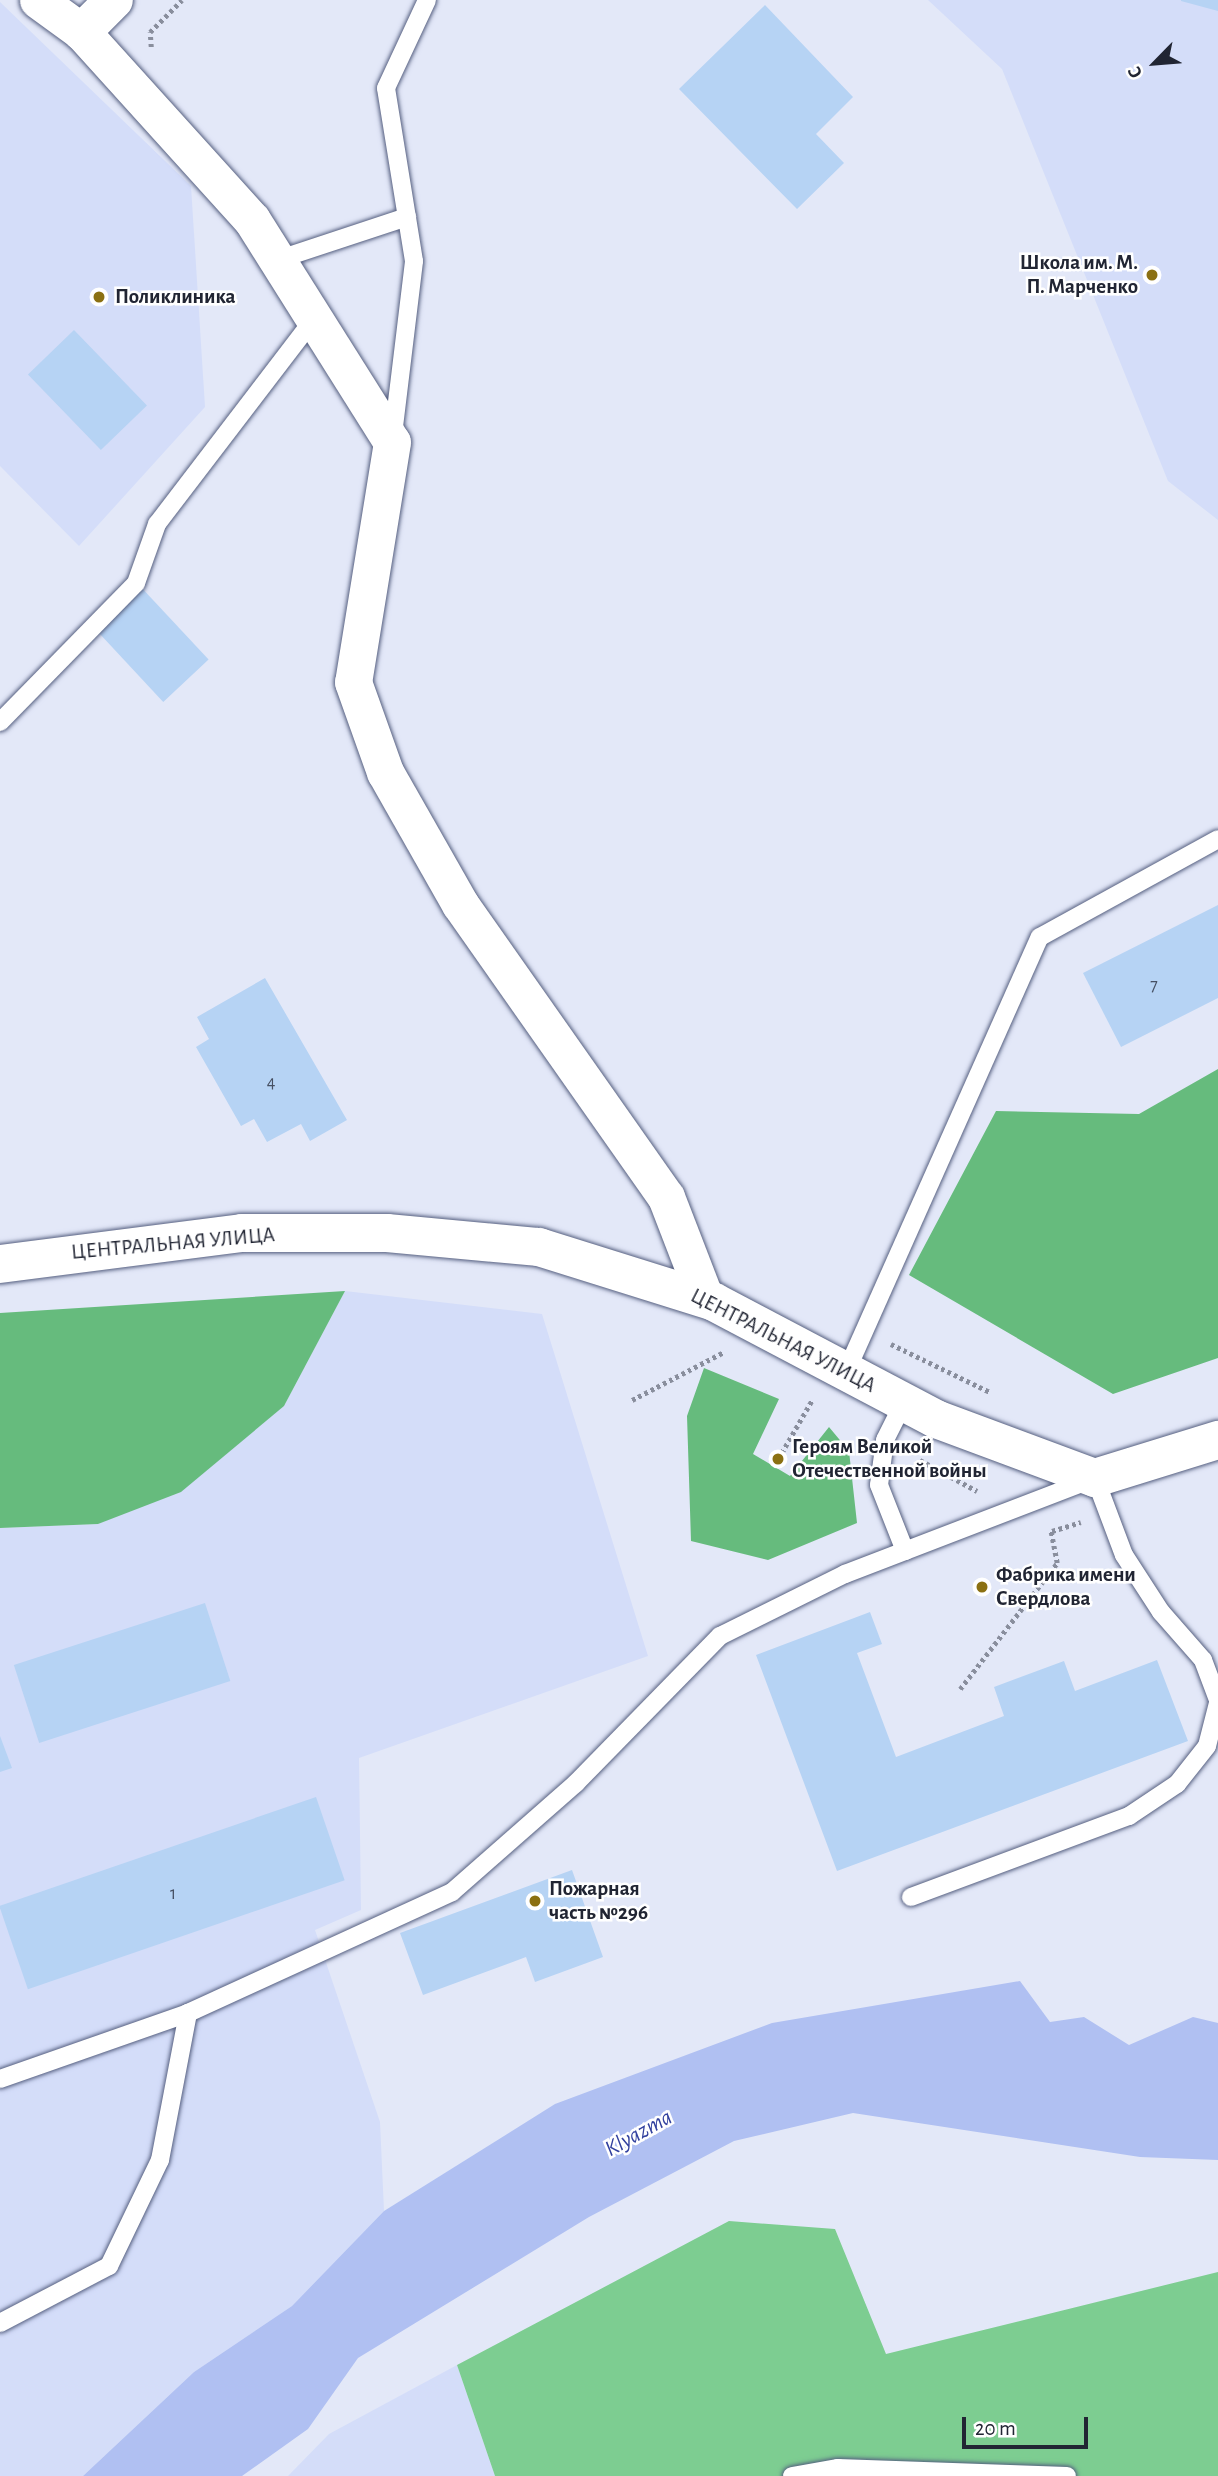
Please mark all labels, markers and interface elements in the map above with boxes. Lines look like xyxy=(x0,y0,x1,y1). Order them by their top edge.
north arrow xyxy=(1120,28,1190,98)
text: С xyxy=(1125,63,1146,81)
place label: Школа им. М. П. Марченко xyxy=(1020,250,1138,300)
marker: Школа им. М. П. Марченко xyxy=(1144,267,1160,283)
place label: Поликлиника xyxy=(115,284,236,310)
marker: Поликлиника xyxy=(89,287,109,307)
house number: 7 xyxy=(1150,975,1158,997)
house number: 4 xyxy=(267,1072,275,1094)
street label: ЦЕНТРАЛЬНАЯ УЛИЦА xyxy=(70,1223,276,1265)
street label: ЦЕНТРАЛЬНАЯ УЛИЦА xyxy=(686,1283,880,1399)
place label: Героям Великой Отечественной войны xyxy=(792,1434,987,1484)
marker: Героям Великой Отечественной войны xyxy=(770,1451,786,1467)
place label: Фабрика имени Свердлова xyxy=(996,1562,1136,1612)
marker: Фабрика имени Свердлова xyxy=(974,1579,990,1595)
place label: Пожарная часть №296 xyxy=(549,1876,648,1926)
house number: 1 xyxy=(170,1883,176,1905)
marker: Пожарная часть №296 xyxy=(527,1893,543,1909)
water label: Klyazma xyxy=(600,2104,678,2164)
scale bar xyxy=(966,2402,1092,2446)
text: 20 m xyxy=(975,2418,1016,2439)

